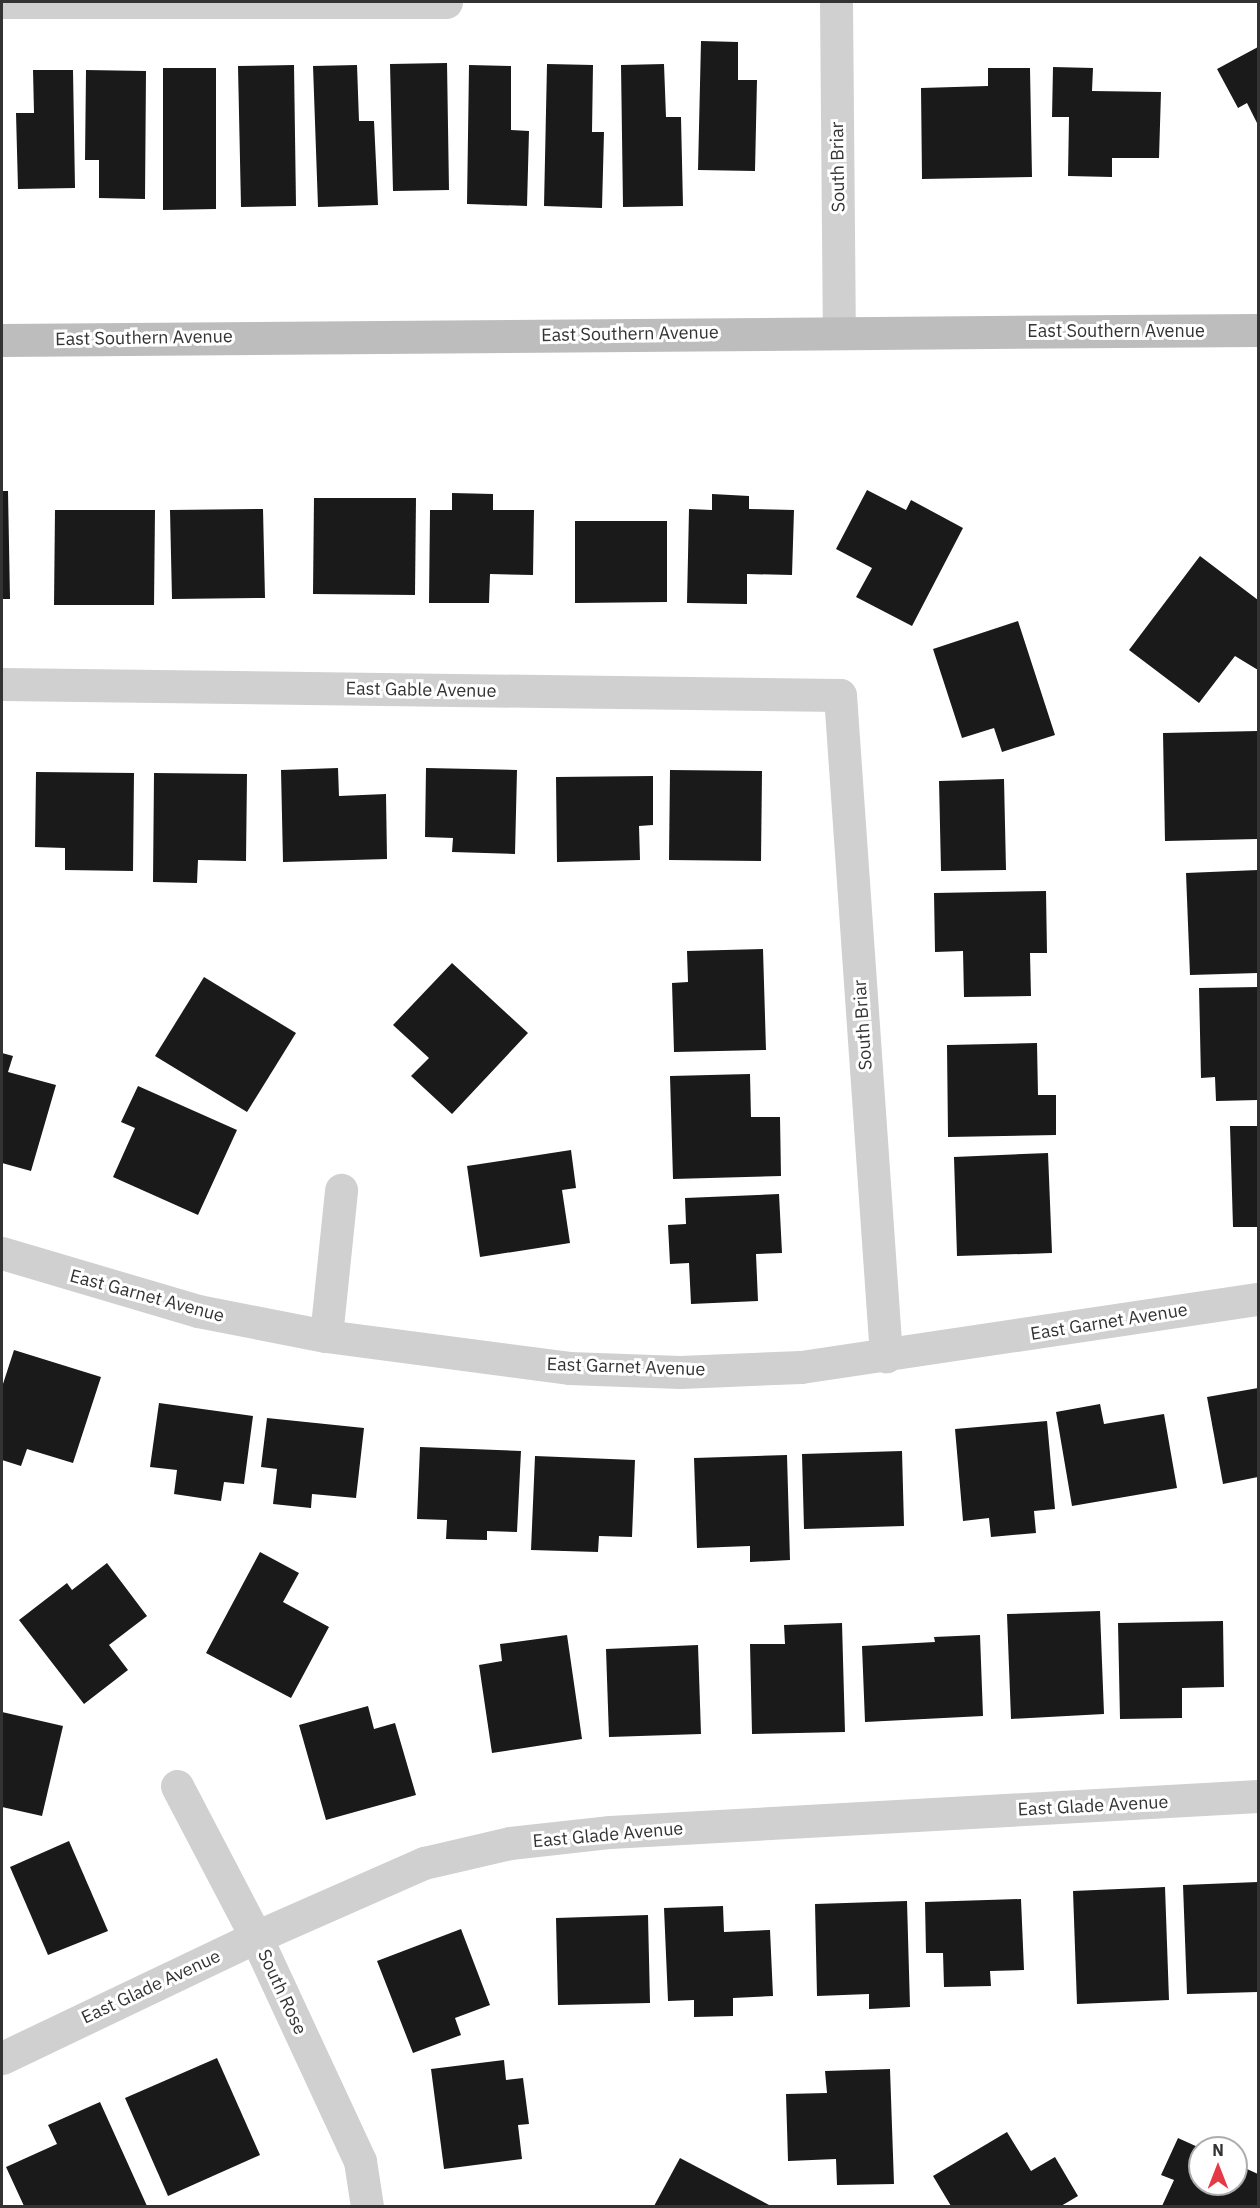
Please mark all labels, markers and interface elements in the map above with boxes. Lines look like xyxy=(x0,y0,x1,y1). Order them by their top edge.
street label: South Briar xyxy=(826,122,850,212)
street label: East Southern Avenue xyxy=(1027,320,1205,342)
street label: East Southern Avenue xyxy=(541,322,719,346)
street label: East Southern Avenue xyxy=(55,326,233,350)
street label: East Gable Avenue xyxy=(345,678,497,702)
street label: South Briar xyxy=(849,979,877,1071)
street label: East Garnet Avenue xyxy=(68,1265,226,1327)
street label: East Garnet Avenue xyxy=(1029,1299,1189,1345)
street label: East Garnet Avenue xyxy=(546,1353,706,1381)
street label: East Glade Avenue xyxy=(1017,1791,1169,1821)
street label: East Glade Avenue xyxy=(532,1818,684,1852)
street label: East Glade Avenue xyxy=(78,1945,224,2029)
street label: South Rose xyxy=(253,1946,311,2038)
north arrow xyxy=(1188,2136,1248,2196)
text: N xyxy=(1212,2140,1224,2160)

